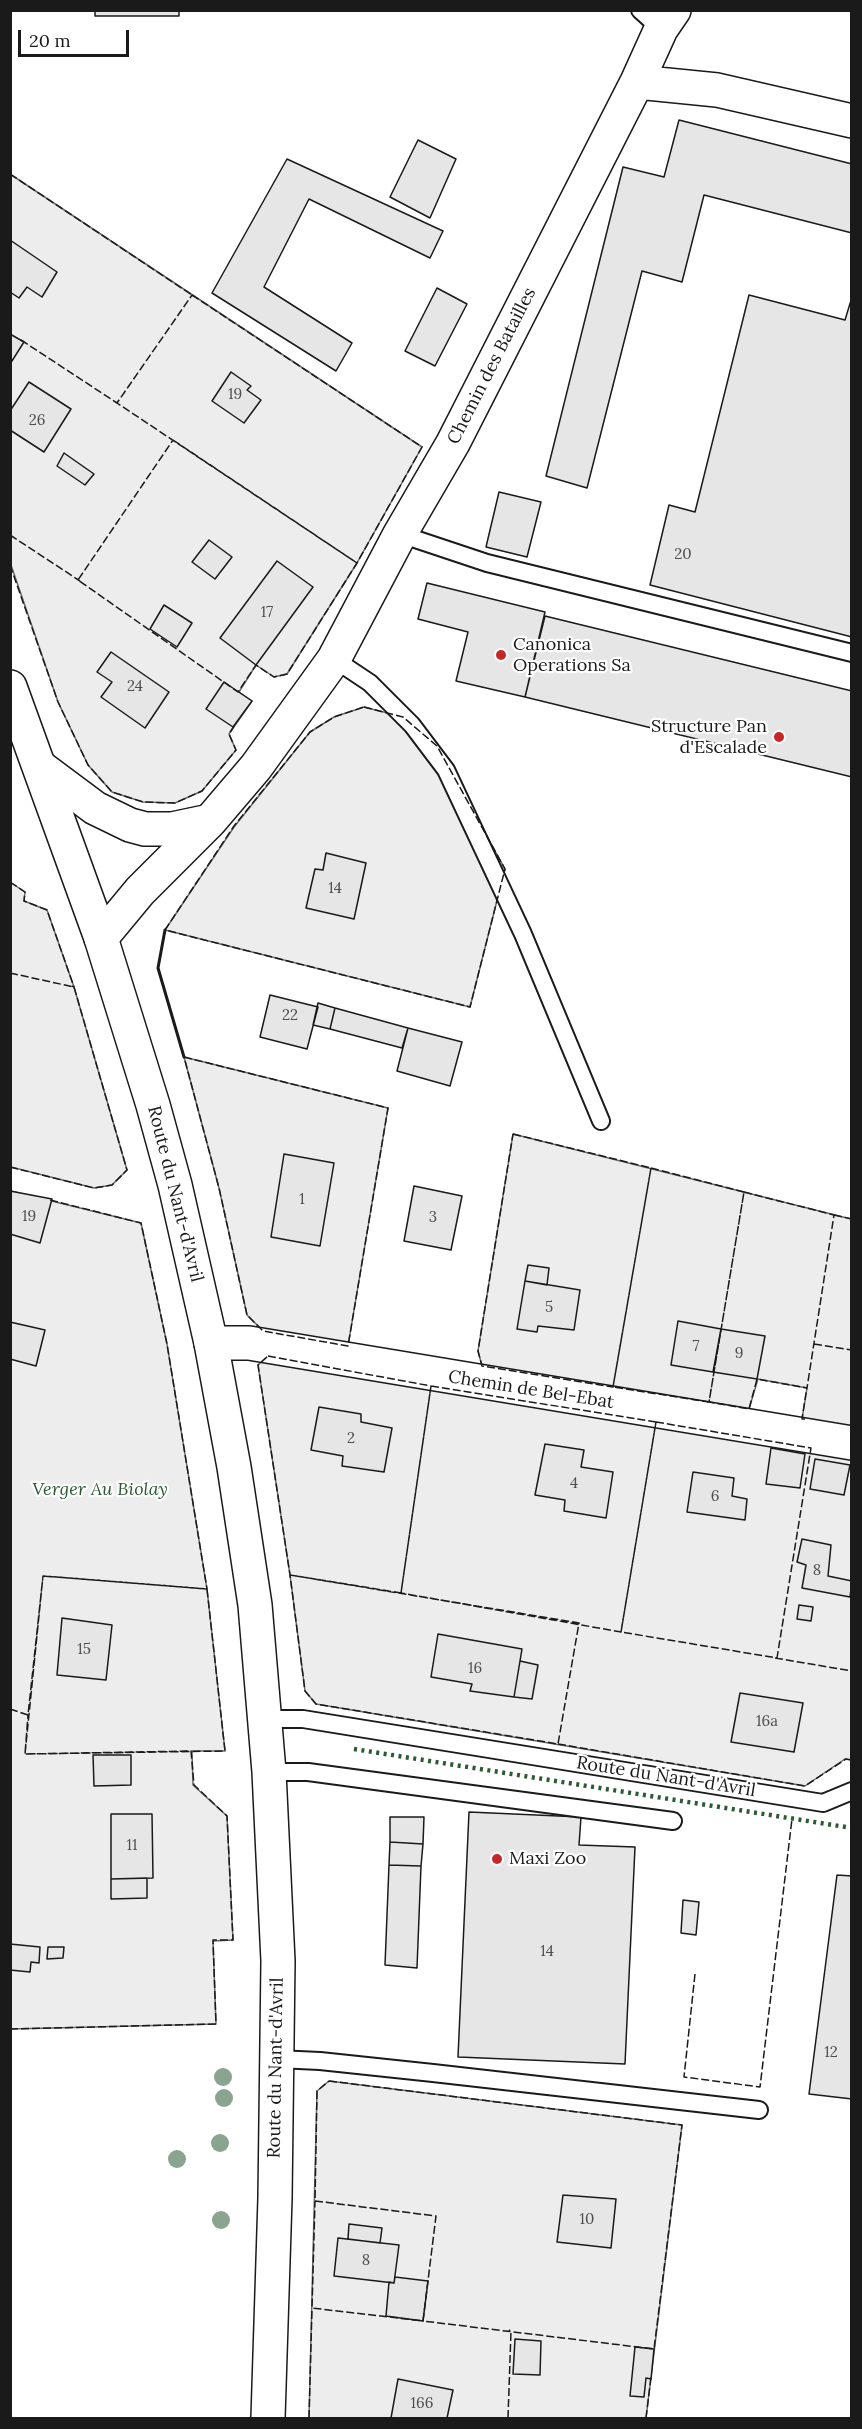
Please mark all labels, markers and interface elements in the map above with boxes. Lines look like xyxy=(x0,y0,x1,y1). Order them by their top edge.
scale bar xyxy=(21,18,132,56)
text: 20 m xyxy=(29,29,71,52)
street label: Chemin des Batailles xyxy=(443,284,541,448)
house number: 19 xyxy=(228,386,242,404)
house number: 26 xyxy=(29,412,45,430)
house number: 20 xyxy=(674,546,692,564)
house number: 17 xyxy=(261,604,273,622)
place label: Canonica Operations Sa xyxy=(513,634,631,676)
marker: Canonica Operations Sa xyxy=(494,648,508,662)
house number: 24 xyxy=(127,678,143,696)
place label: Structure Pan d'Escalade xyxy=(651,716,767,758)
marker: Structure Pan d'Escalade xyxy=(772,730,786,744)
house number: 14 xyxy=(328,880,342,898)
house number: 22 xyxy=(282,1007,298,1025)
street label: Route du Nant-d'Avril xyxy=(143,1104,207,1284)
house number: 1 xyxy=(299,1191,305,1209)
house number: 19 xyxy=(22,1208,36,1226)
house number: 3 xyxy=(429,1209,437,1227)
house number: 5 xyxy=(545,1299,553,1317)
house number: 7 xyxy=(693,1338,699,1356)
house number: 9 xyxy=(735,1345,743,1363)
street label: Chemin de Bel-Ebat xyxy=(447,1366,615,1414)
house number: 2 xyxy=(347,1430,355,1448)
house number: 4 xyxy=(570,1475,578,1493)
park label: Verger Au Biolay xyxy=(32,1479,168,1501)
house number: 6 xyxy=(711,1488,719,1506)
house number: 8 xyxy=(813,1562,821,1580)
house number: 15 xyxy=(77,1641,91,1659)
house number: 16 xyxy=(468,1660,482,1678)
house number: 16a xyxy=(756,1713,778,1731)
street label: Route du Nant-d'Avril xyxy=(575,1752,757,1802)
house number: 11 xyxy=(127,1837,137,1855)
place label: Maxi Zoo xyxy=(509,1848,586,1870)
marker: Maxi Zoo xyxy=(490,1852,504,1866)
house number: 14 xyxy=(540,1943,554,1961)
street label: Route du Nant-d'Avril xyxy=(264,1977,288,2159)
house number: 12 xyxy=(824,2044,838,2062)
house number: 10 xyxy=(580,2211,594,2229)
house number: 8 xyxy=(362,2252,370,2270)
house number: 166 xyxy=(411,2395,433,2413)

